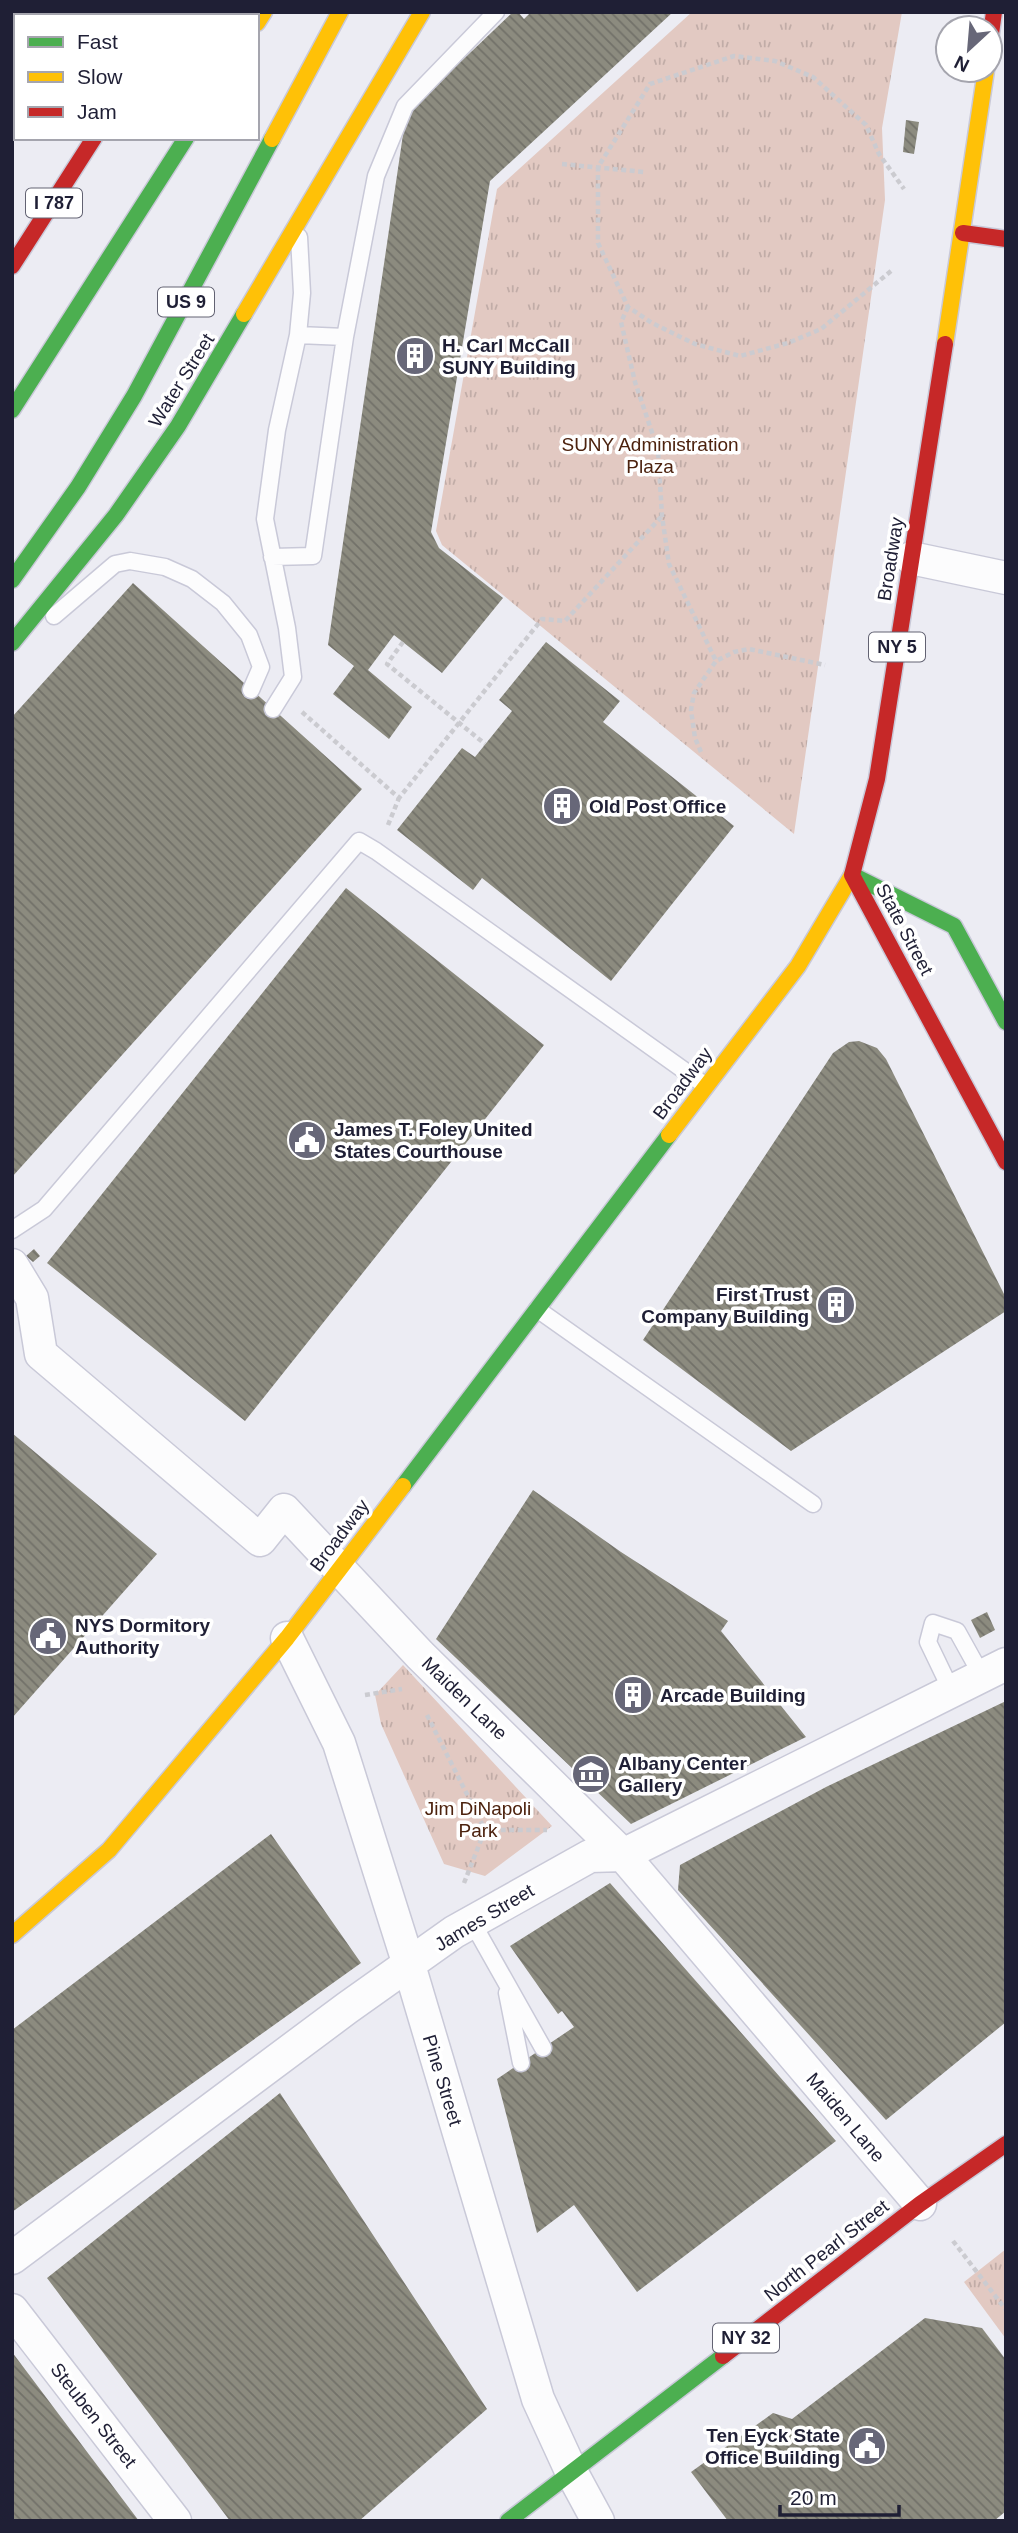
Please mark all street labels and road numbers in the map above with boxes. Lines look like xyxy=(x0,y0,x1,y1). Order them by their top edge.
road number: I 787 xyxy=(26,188,82,218)
road number: US 9 xyxy=(158,288,214,316)
street label: Water Street xyxy=(144,329,219,431)
street label: Broadway xyxy=(874,515,908,602)
road number: NY 5 xyxy=(869,632,925,662)
street label: State Street xyxy=(872,880,938,979)
street label: Broadway xyxy=(649,1043,717,1123)
street label: Broadway xyxy=(306,1495,374,1575)
street label: Maiden Lane xyxy=(418,1653,511,1744)
street label: James Street xyxy=(431,1879,538,1955)
street label: Pine Street xyxy=(419,2032,467,2129)
street label: Maiden Lane xyxy=(802,2068,889,2166)
street label: North Pearl Street xyxy=(760,2195,893,2305)
road number: NY 32 xyxy=(713,2324,779,2352)
street label: Steuben Street xyxy=(46,2359,141,2472)

